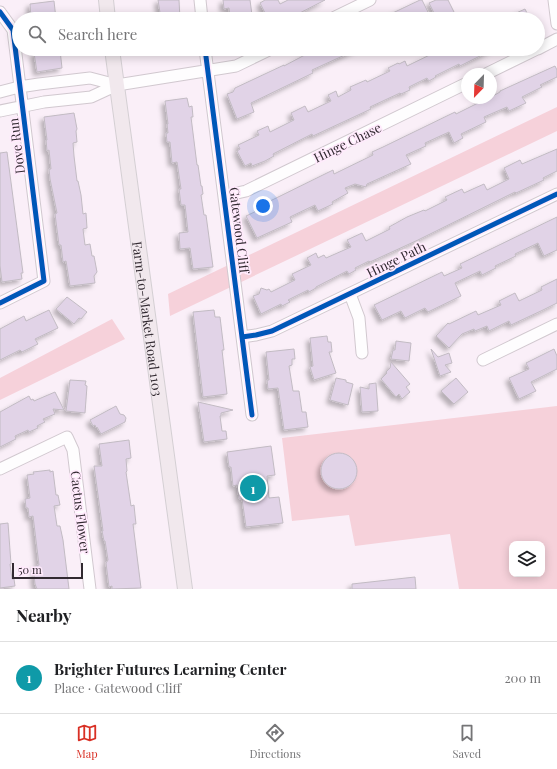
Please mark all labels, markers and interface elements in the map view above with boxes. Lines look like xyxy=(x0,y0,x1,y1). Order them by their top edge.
search box xyxy=(12,12,545,56)
icon: search xyxy=(26,23,48,45)
text: Search here xyxy=(58,24,137,44)
north arrow xyxy=(461,68,497,104)
street label: Dove Run xyxy=(4,117,28,175)
street label: Hinge Chase xyxy=(310,118,384,166)
street label: Gatewood Cliff xyxy=(226,186,254,275)
your location xyxy=(253,196,273,216)
street label: Hinge Path xyxy=(363,237,429,281)
street label: Farm-to-Market Road 1103 xyxy=(130,240,167,397)
street label: Cactus Flower xyxy=(67,470,95,554)
pin: 1 xyxy=(240,473,266,503)
map controls xyxy=(509,541,545,577)
button: layers xyxy=(509,541,545,577)
scale bar xyxy=(12,561,83,580)
text: 50 m xyxy=(18,562,42,577)
text: Nearby xyxy=(16,604,71,626)
text: Brighter Futures Learning Center xyxy=(54,659,286,679)
text: 1 xyxy=(27,669,31,686)
text: 200 m xyxy=(504,669,541,686)
text: Place · Gatewood Cliff xyxy=(54,679,181,696)
tab: Map xyxy=(76,722,98,761)
tab: Directions xyxy=(249,722,301,761)
tab: Saved xyxy=(453,722,481,761)

